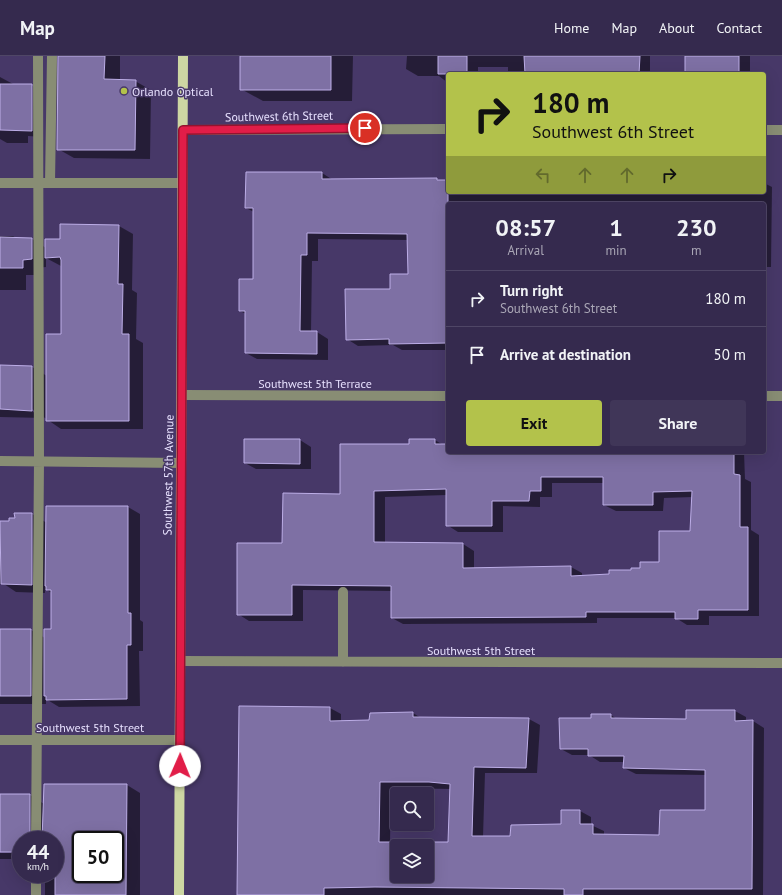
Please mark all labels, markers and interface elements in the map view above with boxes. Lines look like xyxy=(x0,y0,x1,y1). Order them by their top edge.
text: Map xyxy=(20,16,55,40)
text: Home xyxy=(554,19,589,37)
text: Map xyxy=(611,19,637,37)
text: About xyxy=(659,19,695,37)
text: Contact xyxy=(717,19,762,37)
place label: Orlando Optical xyxy=(132,84,214,99)
text: 180 m xyxy=(532,84,609,121)
marker: Orlando Optical xyxy=(119,86,129,96)
icon: right xyxy=(466,88,518,140)
street label: Southwest 6th Street xyxy=(225,108,333,124)
pin xyxy=(348,111,382,145)
icon: arrive xyxy=(354,117,376,139)
text: Southwest 6th Street xyxy=(532,120,694,143)
icon: left xyxy=(532,164,554,186)
icon: ahead xyxy=(574,164,596,186)
icon: ahead xyxy=(616,164,638,186)
icon: right xyxy=(658,164,680,186)
text: 08:57 xyxy=(495,212,556,243)
text: 1 xyxy=(609,212,623,243)
text: 230 xyxy=(676,212,717,243)
text: Arrival xyxy=(508,242,544,259)
text: min xyxy=(605,242,627,259)
text: m xyxy=(691,242,702,259)
text: Turn right xyxy=(500,281,563,300)
icon: right xyxy=(466,288,488,310)
text: 180 m xyxy=(705,289,746,308)
text: Southwest 6th Street xyxy=(500,300,617,317)
icon: arrive xyxy=(466,344,488,366)
text: Arrive at destination xyxy=(500,345,631,364)
text: 50 m xyxy=(713,345,746,364)
street label: Southwest 5th Terrace xyxy=(258,376,372,391)
button: Exit xyxy=(466,400,602,446)
button: Share xyxy=(610,400,746,446)
street label: Southwest 57th Avenue xyxy=(159,415,177,535)
street label: Southwest 5th Street xyxy=(427,643,535,658)
street label: Southwest 5th Street xyxy=(36,720,144,735)
position arrow xyxy=(159,745,201,787)
map controls xyxy=(390,787,434,883)
button: search xyxy=(390,787,434,831)
speed limit sign: 50 xyxy=(72,831,124,883)
text: 44 xyxy=(27,839,49,865)
button: layers xyxy=(390,839,434,883)
text: km/h xyxy=(27,860,49,873)

